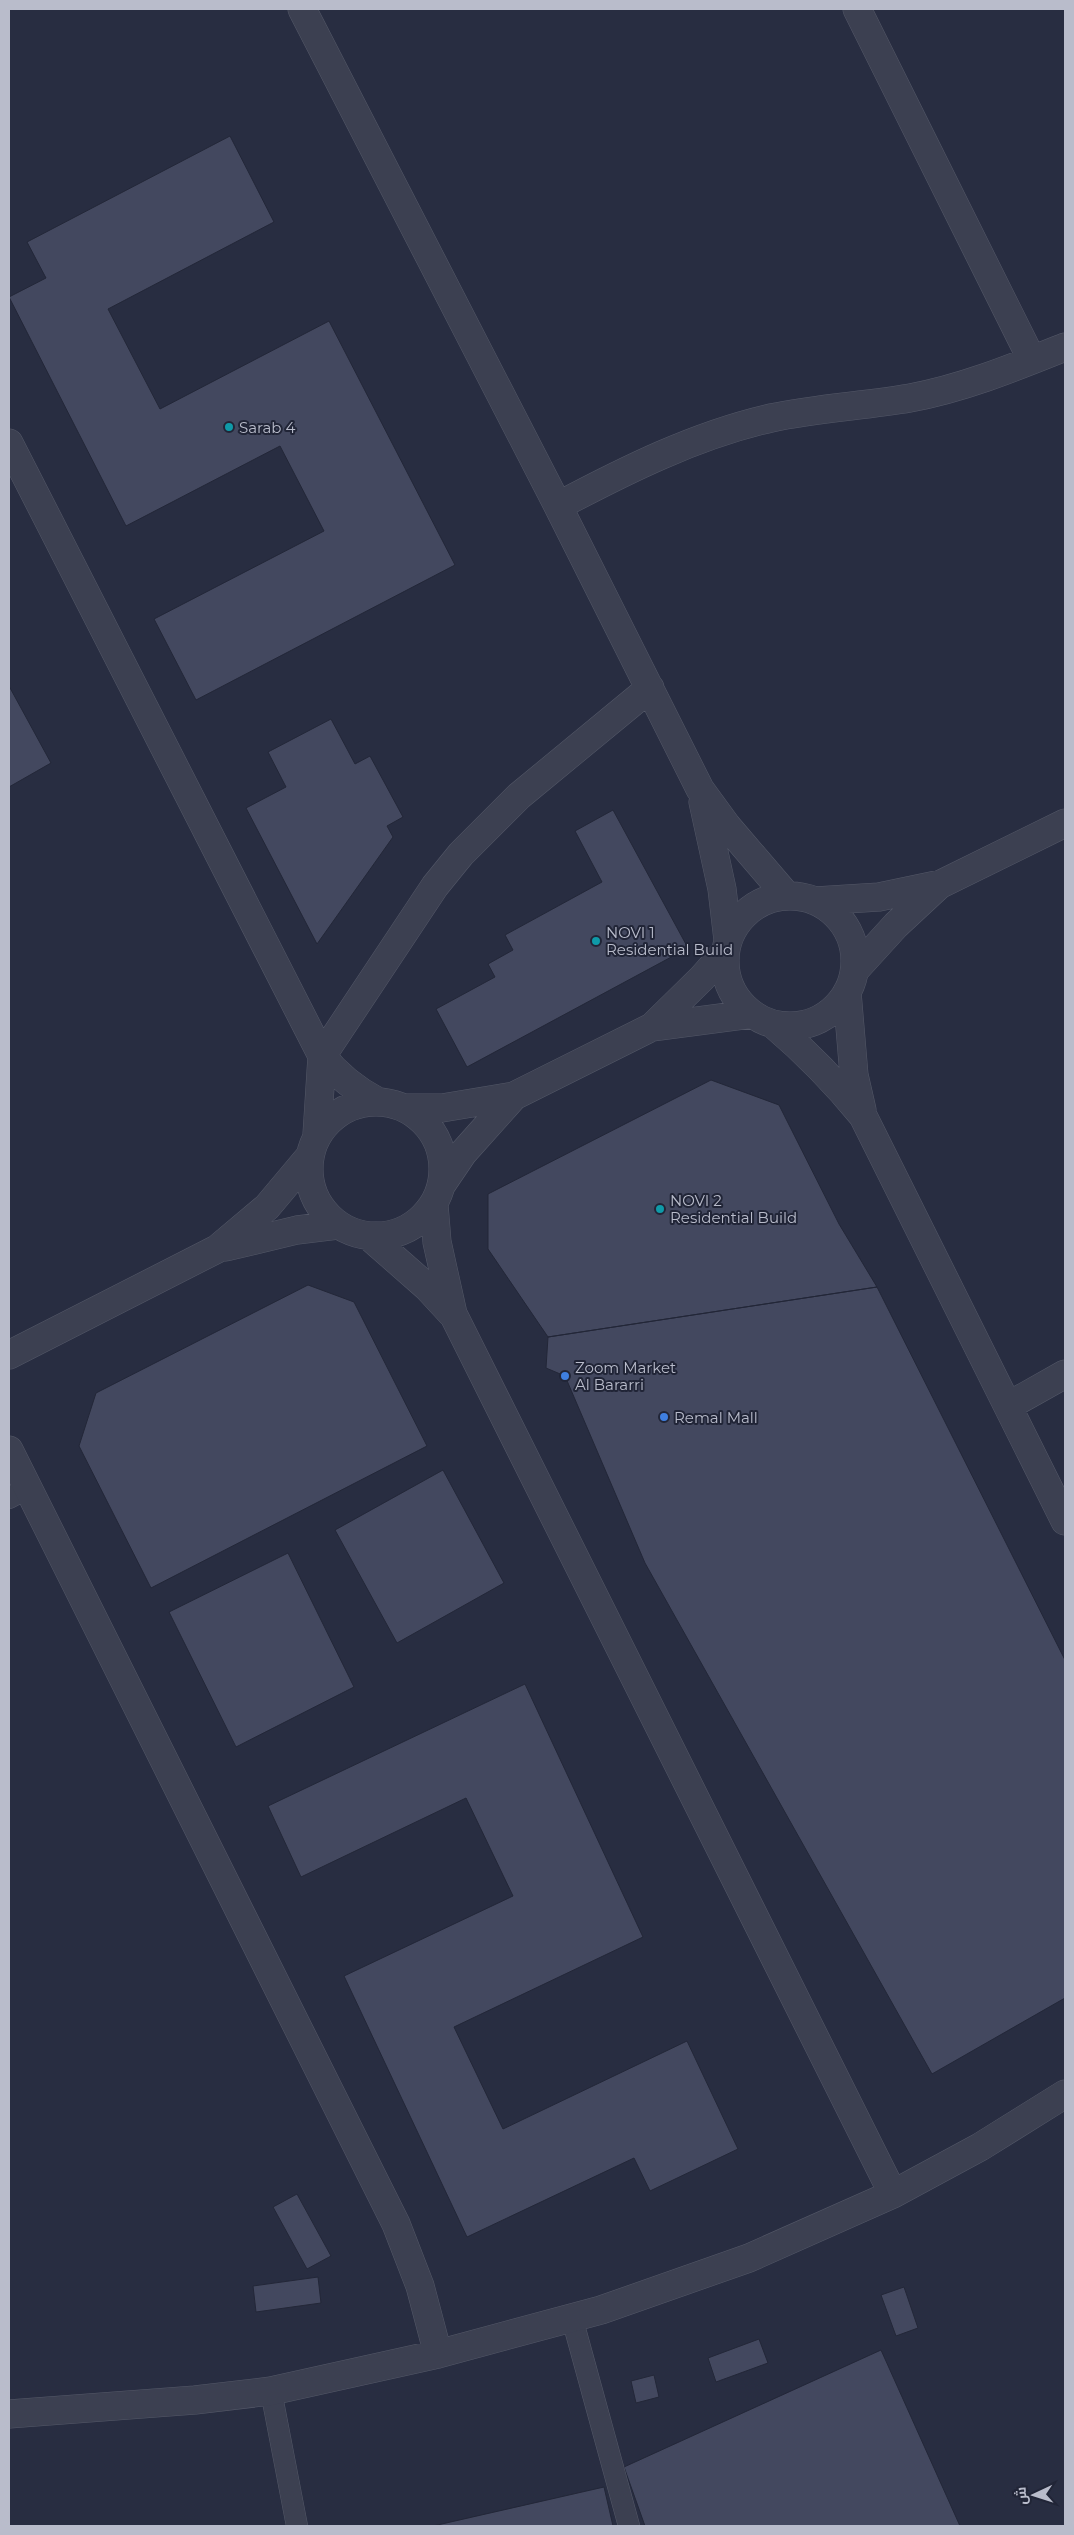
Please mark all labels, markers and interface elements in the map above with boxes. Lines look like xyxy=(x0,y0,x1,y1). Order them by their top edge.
place label: Sarab 4 xyxy=(239,418,295,437)
marker: Sarab 4 xyxy=(223,421,235,433)
place label: NOVI 1 Residential Build xyxy=(606,923,733,959)
marker: NOVI 1 Residential Build xyxy=(590,935,602,947)
place label: NOVI 2 Residential Build xyxy=(670,1191,797,1227)
marker: NOVI 2 Residential Build xyxy=(654,1203,666,1215)
place label: Zoom Market Al Bararri xyxy=(575,1358,676,1394)
marker: Zoom Market Al Bararri xyxy=(559,1370,571,1382)
place label: Remal Mall xyxy=(674,1408,758,1427)
marker: Remal Mall xyxy=(658,1411,670,1423)
north arrow xyxy=(1009,2470,1059,2520)
text: ش xyxy=(1011,2486,1031,2505)

